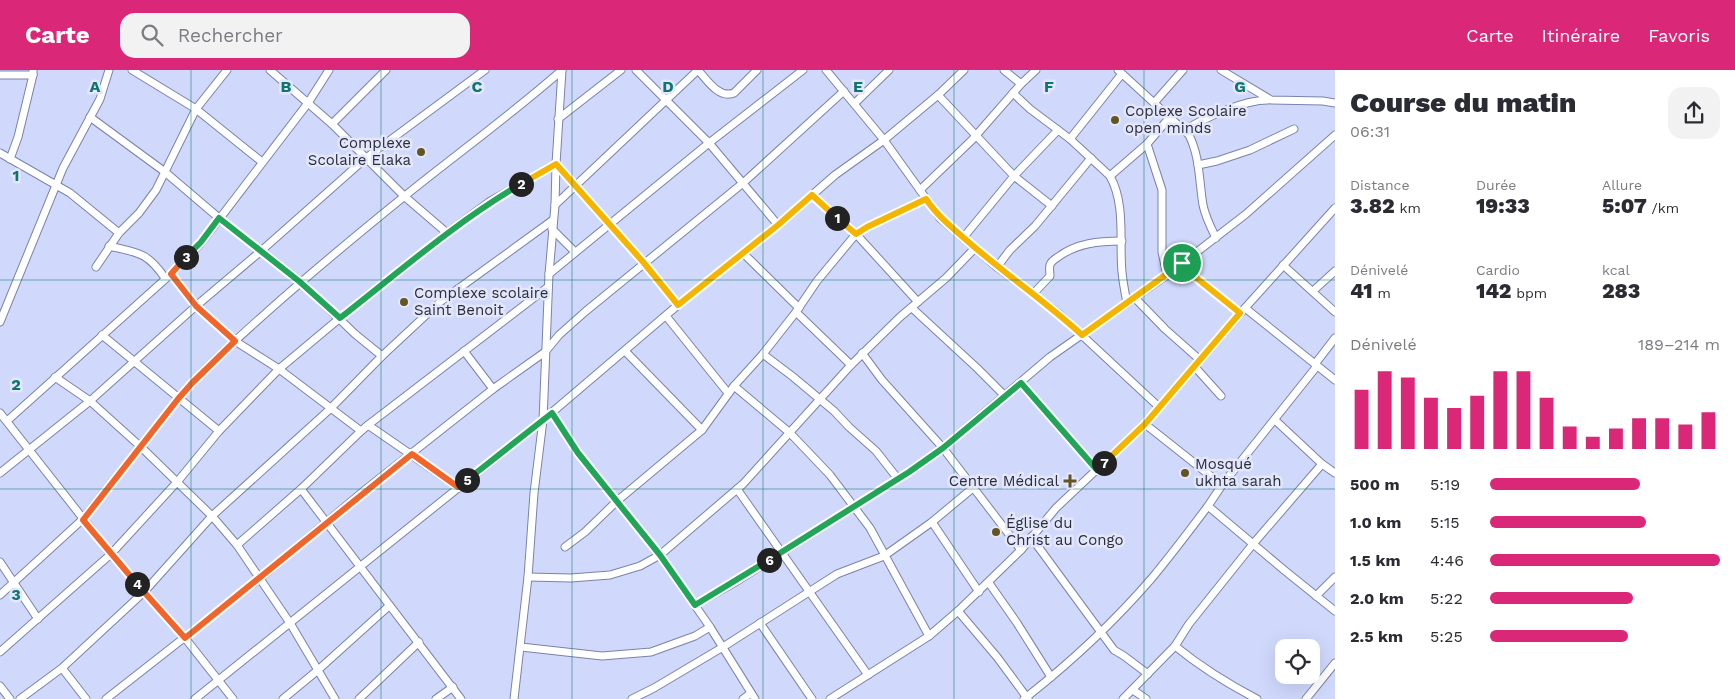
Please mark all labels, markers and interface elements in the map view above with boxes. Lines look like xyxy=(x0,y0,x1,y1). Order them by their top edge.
search box xyxy=(120,13,470,58)
text: Carte xyxy=(25,21,90,49)
icon: search xyxy=(138,21,166,49)
text: Rechercher xyxy=(178,24,283,47)
text: Carte xyxy=(1466,25,1514,46)
text: Itinéraire xyxy=(1542,25,1620,46)
text: Favoris xyxy=(1648,25,1710,46)
text: A xyxy=(90,77,101,96)
text: B xyxy=(281,77,292,96)
text: C xyxy=(472,77,483,96)
text: D xyxy=(662,77,674,96)
text: E xyxy=(853,77,863,96)
text: F xyxy=(1044,77,1054,96)
text: G xyxy=(1234,77,1246,96)
text: Course du matin xyxy=(1350,86,1576,119)
button: share xyxy=(1668,87,1720,139)
place label: Coplexe Scolaire open minds xyxy=(1125,102,1247,137)
marker: Coplexe Scolaire open minds xyxy=(1109,114,1121,126)
text: 06:31 xyxy=(1350,122,1390,141)
place label: Complexe Scolaire Elaka xyxy=(308,134,412,169)
marker: Complexe Scolaire Elaka xyxy=(415,146,427,158)
text: 1 xyxy=(13,166,19,185)
pin: 2 xyxy=(508,172,534,196)
text: 2 xyxy=(517,176,526,192)
text: Distance xyxy=(1350,177,1410,193)
text: Durée xyxy=(1476,177,1516,193)
text: Allure xyxy=(1602,177,1642,193)
text: 3.82 xyxy=(1350,193,1395,218)
text: 19:33 xyxy=(1476,193,1530,218)
text: 5:07 xyxy=(1602,193,1647,218)
text: km xyxy=(1395,200,1421,216)
text: /km xyxy=(1647,200,1679,216)
pin: 1 xyxy=(824,206,850,230)
text: 1 xyxy=(834,210,841,226)
pin xyxy=(1161,242,1203,284)
pin: 3 xyxy=(174,244,198,270)
text: 3 xyxy=(182,249,191,265)
icon: arrive xyxy=(1168,249,1196,277)
text: Dénivelé xyxy=(1350,262,1408,278)
text: Cardio xyxy=(1476,262,1520,278)
text: kcal xyxy=(1602,262,1630,278)
text: 41 xyxy=(1350,278,1373,303)
text: 142 xyxy=(1476,278,1511,303)
text: 283 xyxy=(1602,278,1640,303)
place label: Complexe scolaire Saint Benoit xyxy=(414,284,548,319)
text: m xyxy=(1373,285,1391,301)
text: bpm xyxy=(1511,285,1547,301)
marker: Complexe scolaire Saint Benoit xyxy=(398,296,410,308)
text: Dénivelé xyxy=(1350,335,1417,354)
text: 189–214 m xyxy=(1638,335,1720,354)
text: 2 xyxy=(11,375,21,394)
pin: 7 xyxy=(1092,450,1116,476)
text: 7 xyxy=(1100,455,1109,471)
place label: Mosqué ukhta sarah xyxy=(1195,455,1282,490)
marker: Mosqué ukhta sarah xyxy=(1179,467,1191,479)
pin: 5 xyxy=(454,468,480,492)
text: 5 xyxy=(463,472,472,488)
place label: Centre Médical xyxy=(949,472,1059,490)
marker: Centre Médical xyxy=(1063,474,1077,488)
text: 500 m xyxy=(1350,475,1400,494)
text: 5:19 xyxy=(1430,475,1460,494)
text: 1.0 km xyxy=(1350,513,1401,532)
text: 5:15 xyxy=(1430,513,1460,532)
place label: Église du Christ au Congo xyxy=(1006,514,1123,549)
marker: Église du Christ au Congo xyxy=(990,526,1002,538)
pin: 6 xyxy=(756,548,782,572)
text: 1.5 km xyxy=(1350,551,1400,570)
text: 4:46 xyxy=(1430,551,1464,570)
text: 6 xyxy=(765,552,774,568)
pin: 4 xyxy=(124,572,150,596)
text: 4 xyxy=(133,576,142,592)
text: 3 xyxy=(11,585,21,604)
text: 2.0 km xyxy=(1350,589,1404,608)
text: 5:22 xyxy=(1430,589,1463,608)
text: 2.5 km xyxy=(1350,627,1403,646)
text: 5:25 xyxy=(1430,627,1463,646)
map controls xyxy=(1275,639,1320,684)
button: locate xyxy=(1275,639,1320,684)

